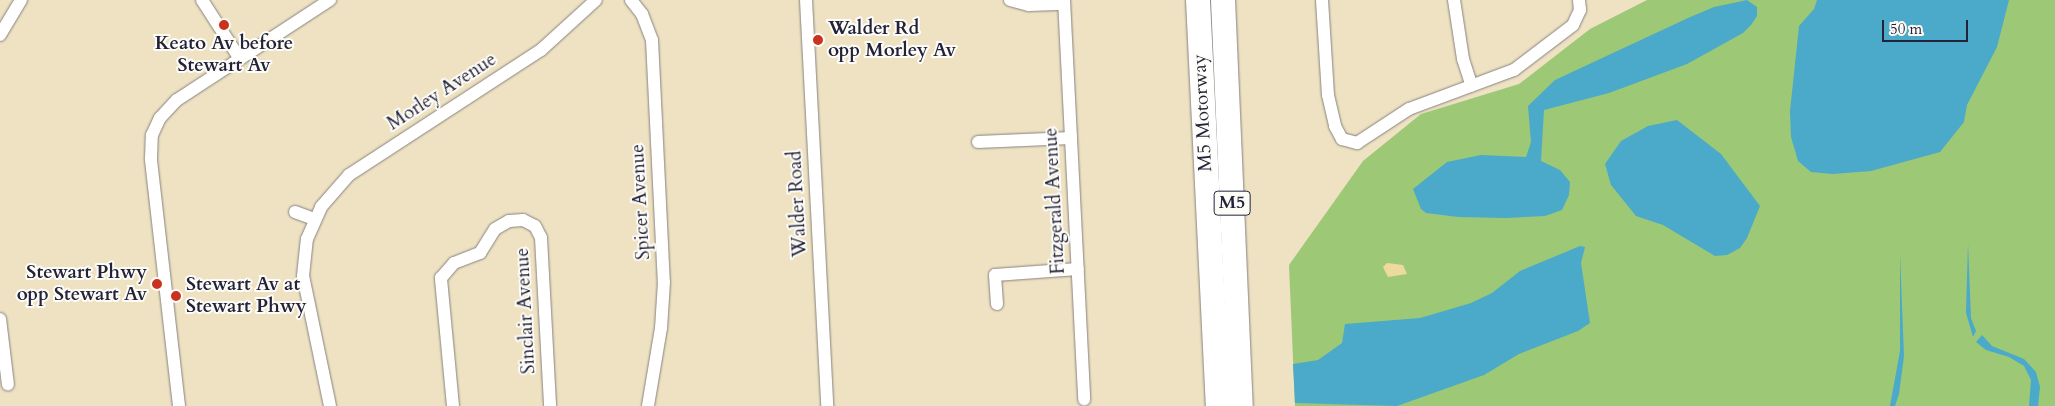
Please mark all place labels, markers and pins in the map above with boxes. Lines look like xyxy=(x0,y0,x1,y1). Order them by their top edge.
place label: Walder Rd opp Morley Av xyxy=(828,18,956,62)
marker: Keato Av before Stewart Av xyxy=(218,19,230,31)
place label: Keato Av before Stewart Av xyxy=(155,33,293,77)
marker: Walder Rd opp Morley Av xyxy=(812,34,824,46)
place label: Stewart Phwy opp Stewart Av xyxy=(17,262,147,306)
place label: Stewart Av at Stewart Phwy xyxy=(186,274,307,318)
marker: Stewart Phwy opp Stewart Av xyxy=(151,278,163,290)
marker: Stewart Av at Stewart Phwy xyxy=(170,290,182,302)

